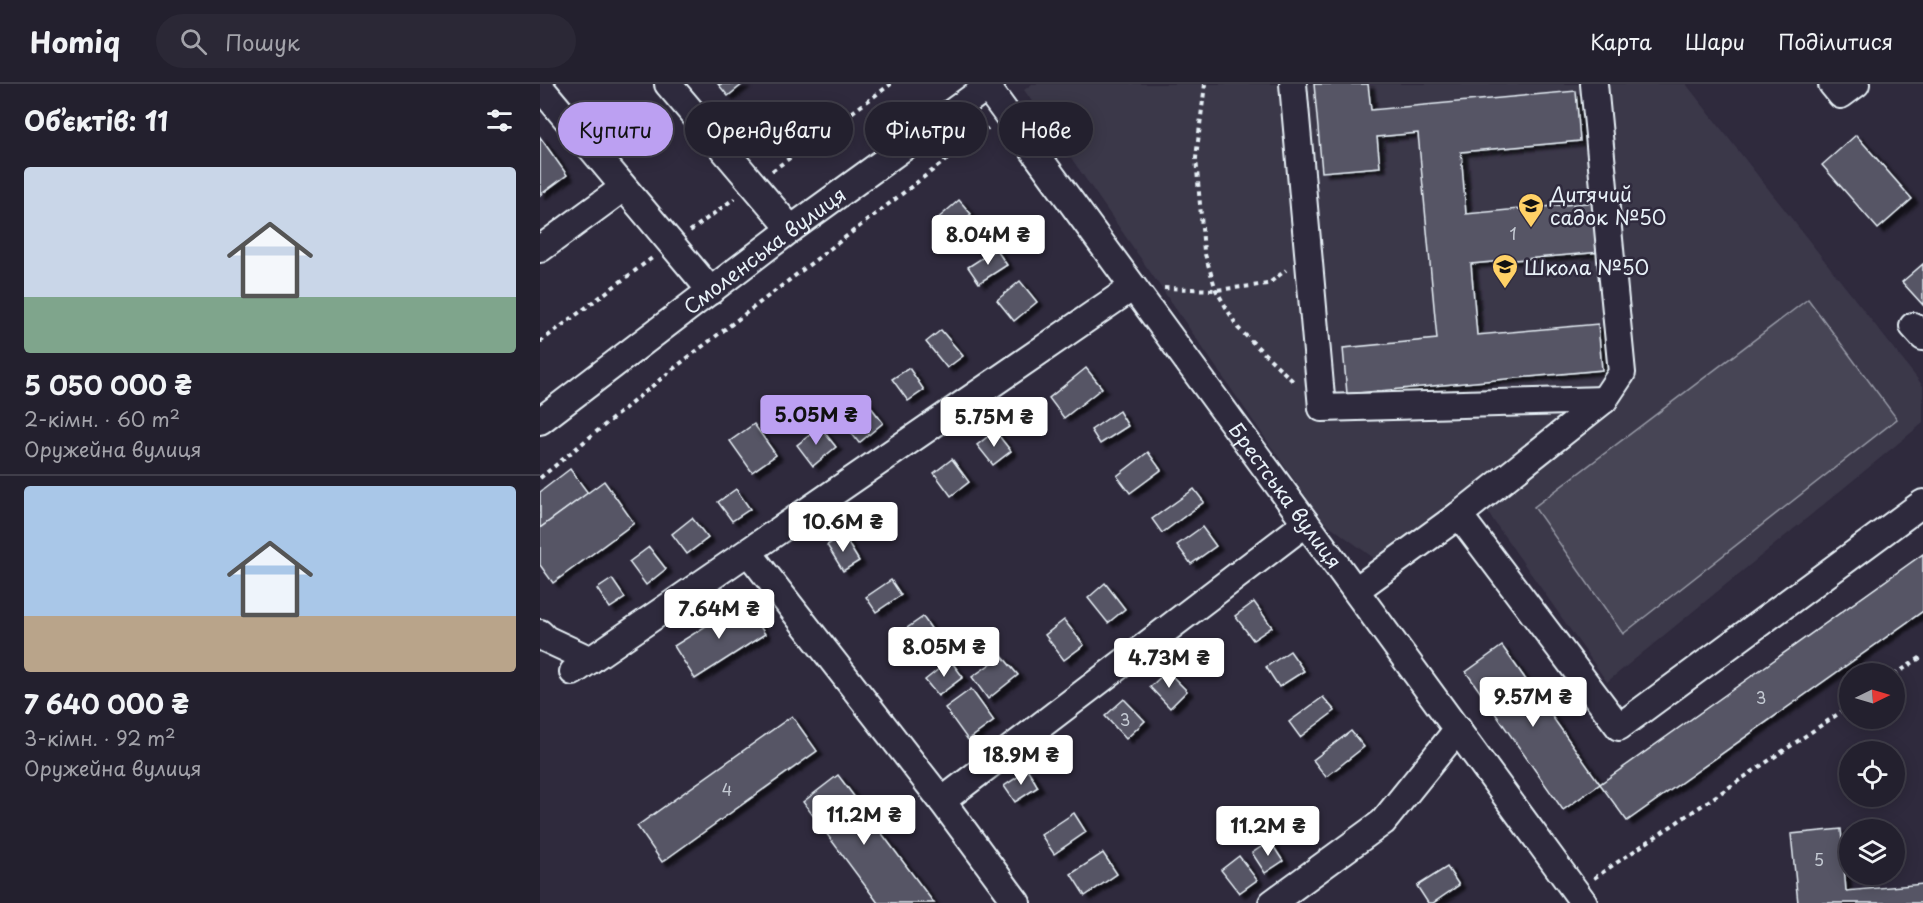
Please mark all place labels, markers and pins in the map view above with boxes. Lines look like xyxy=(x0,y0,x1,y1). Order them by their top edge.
place label: Дитячий садок №50 xyxy=(1549,179,1666,232)
school or university icon: Дитячий садок №50 xyxy=(1516,191,1546,229)
pin: 8.04M ₴ xyxy=(933,215,1043,266)
school or university icon: Школа №50 xyxy=(1490,252,1520,290)
place label: Школа №50 xyxy=(1524,252,1649,282)
pin: 5.05M ₴ xyxy=(761,395,871,446)
pin: 5.75M ₴ xyxy=(939,397,1049,448)
pin: 10.6M ₴ xyxy=(788,502,898,553)
pin: 7.64M ₴ xyxy=(664,589,774,640)
pin: 8.05M ₴ xyxy=(889,627,999,678)
pin: 4.73M ₴ xyxy=(1114,638,1224,689)
pin: 9.57M ₴ xyxy=(1478,677,1588,728)
pin: 18.9M ₴ xyxy=(966,735,1076,786)
pin: 11.2M ₴ xyxy=(809,795,919,846)
pin: 11.2M ₴ xyxy=(1213,806,1323,857)

